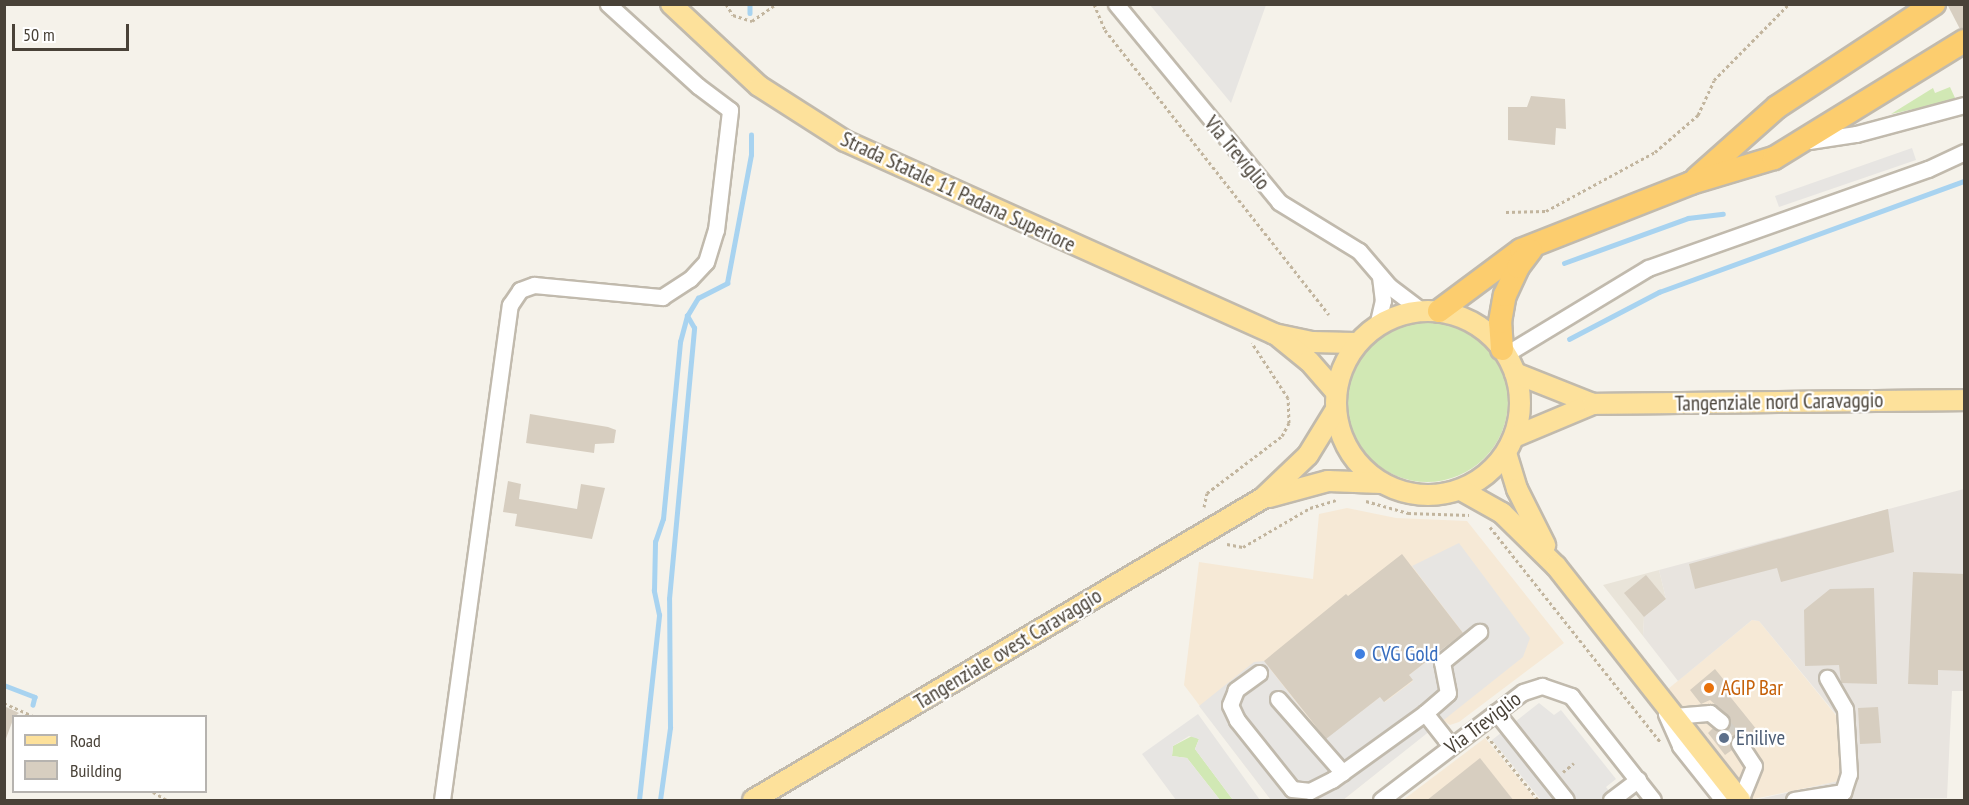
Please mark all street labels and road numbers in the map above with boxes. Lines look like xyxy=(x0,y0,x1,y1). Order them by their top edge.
street label: Via Treviglio xyxy=(1199,111,1275,195)
street label: Strada Statale 11 Padana Superiore xyxy=(837,126,1079,258)
street label: Tangenziale nord Caravaggio xyxy=(1675,388,1883,416)
street label: Tangenziale ovest Caravaggio xyxy=(910,583,1106,715)
street label: Via Treviglio xyxy=(1440,686,1526,760)

